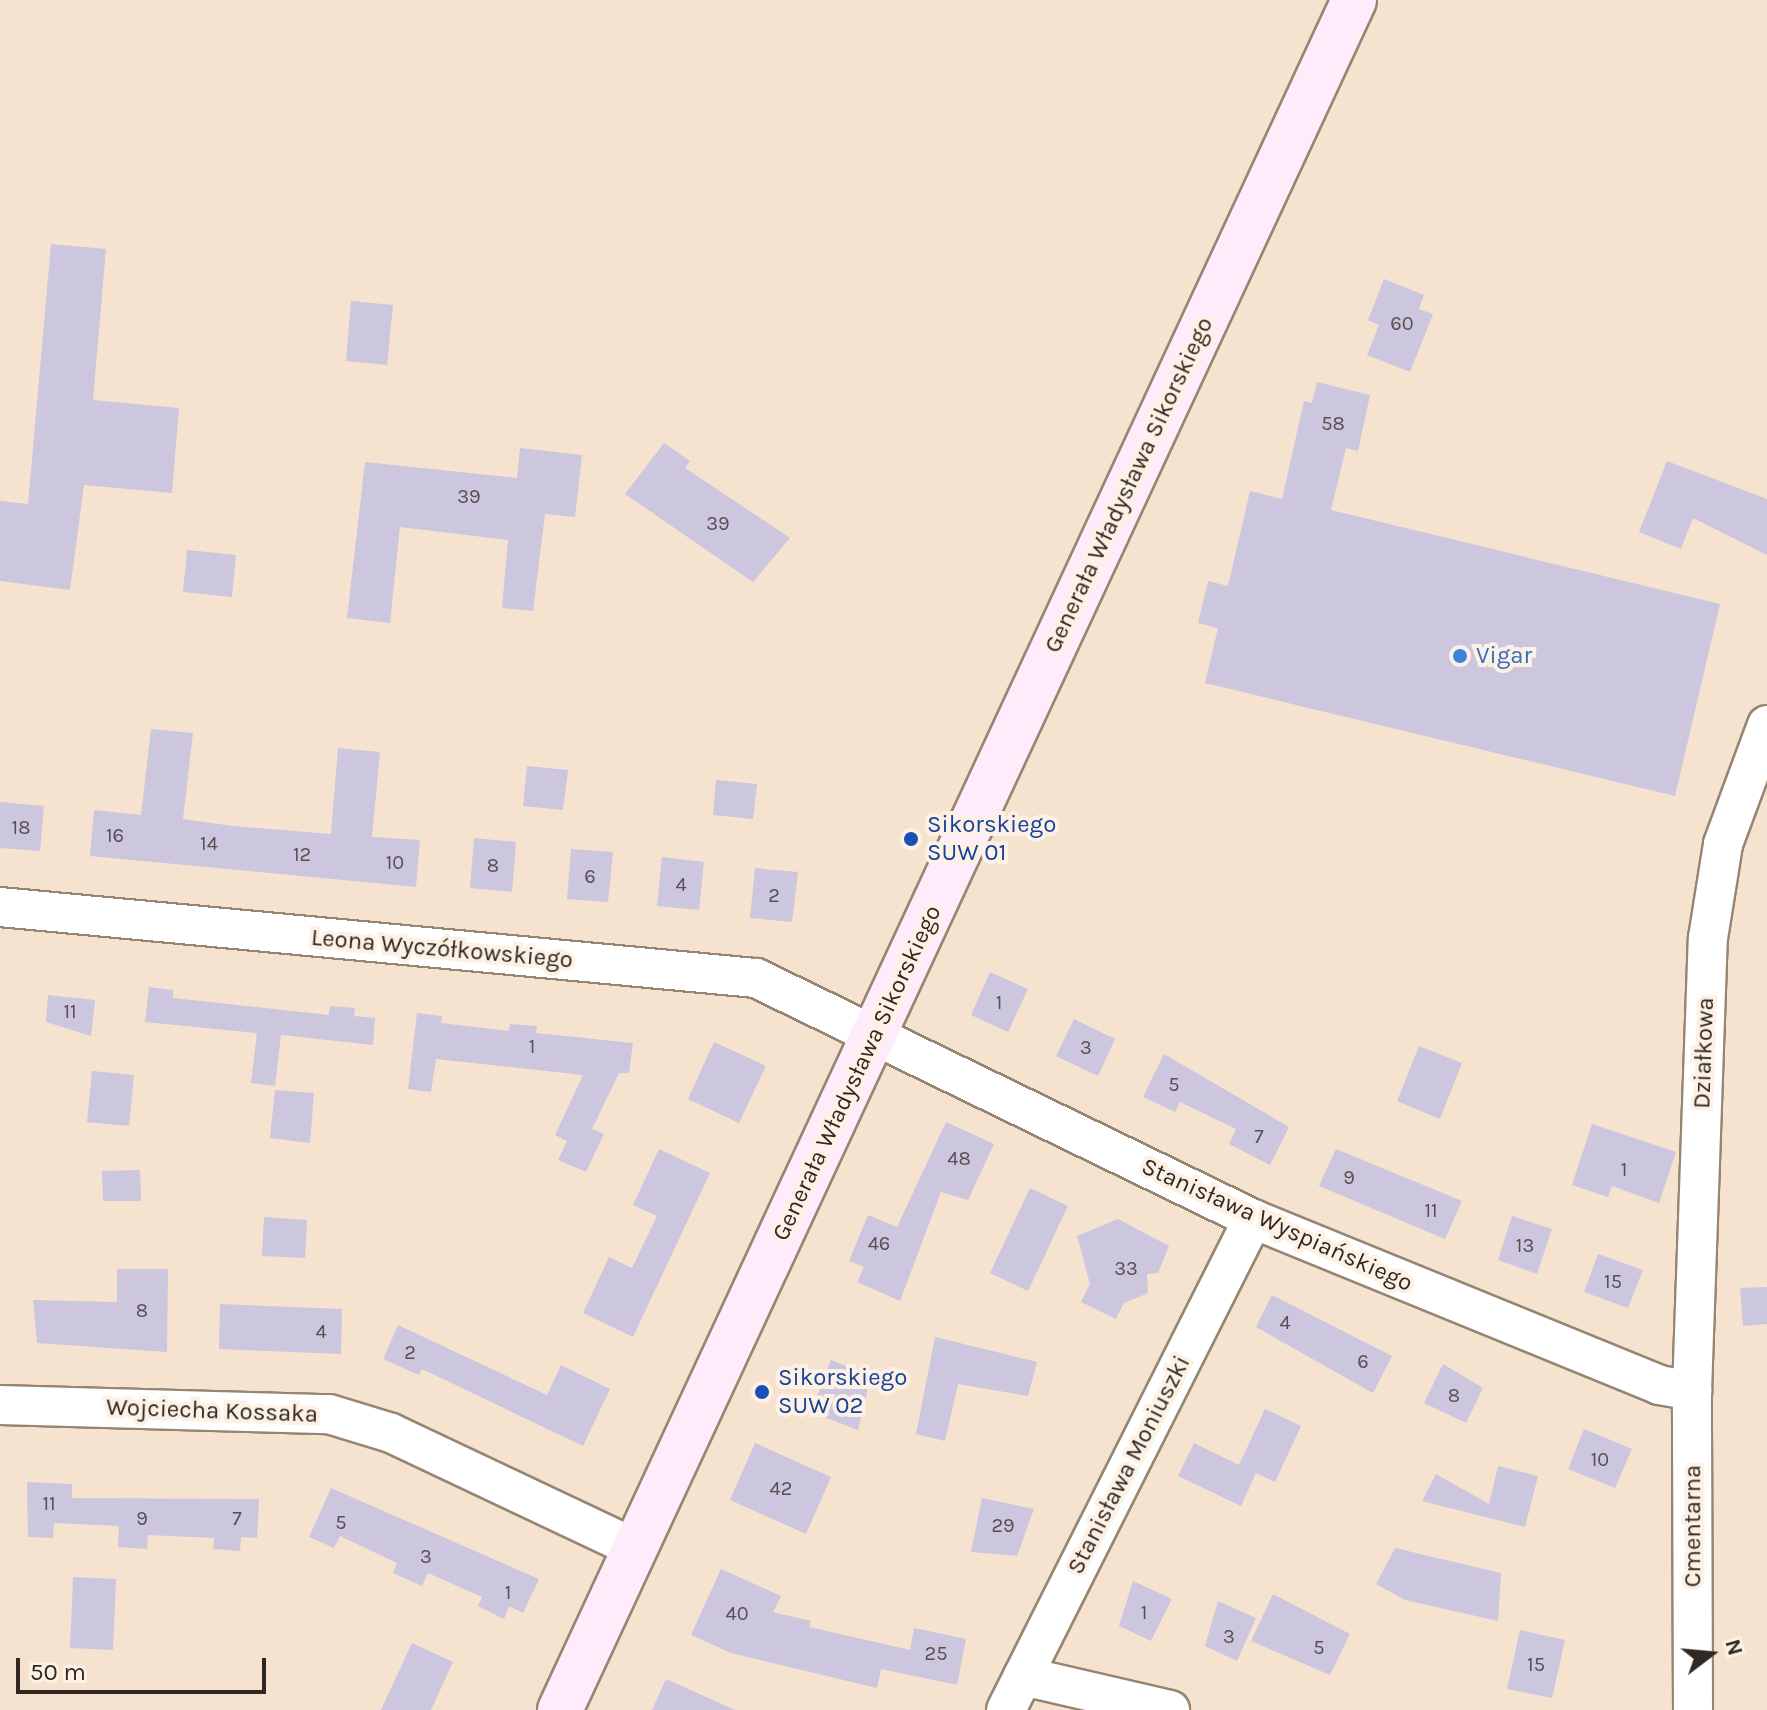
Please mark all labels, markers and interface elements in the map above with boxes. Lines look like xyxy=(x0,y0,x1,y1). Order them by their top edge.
house number: 60 xyxy=(1390,311,1414,335)
street label: Generała Władysława Sikorskiego xyxy=(1038,313,1220,657)
house number: 58 xyxy=(1321,411,1345,435)
house number: 39 xyxy=(457,484,481,508)
house number: 39 xyxy=(706,511,730,535)
place label: Vigar xyxy=(1476,642,1532,670)
marker: Vigar xyxy=(1451,647,1469,665)
place label: Sikorskiego SUW 01 xyxy=(927,811,1056,867)
house number: 18 xyxy=(12,815,30,839)
house number: 16 xyxy=(106,823,124,847)
marker: Sikorskiego SUW 01 xyxy=(902,830,920,848)
house number: 14 xyxy=(200,831,218,855)
house number: 12 xyxy=(293,842,311,866)
house number: 10 xyxy=(386,850,404,874)
house number: 8 xyxy=(487,853,499,877)
house number: 6 xyxy=(584,864,596,888)
house number: 4 xyxy=(675,872,687,896)
house number: 2 xyxy=(768,883,780,907)
street label: Generała Władysława Sikorskiego xyxy=(766,901,948,1245)
street label: Leona Wyczółkowskiego xyxy=(310,923,574,975)
house number: 1 xyxy=(996,990,1002,1014)
street label: Działkowa xyxy=(1688,997,1720,1109)
house number: 11 xyxy=(63,999,77,1023)
house number: 1 xyxy=(529,1034,535,1058)
house number: 3 xyxy=(1080,1035,1092,1059)
house number: 5 xyxy=(1168,1072,1180,1096)
house number: 7 xyxy=(1254,1124,1264,1148)
house number: 48 xyxy=(947,1146,971,1170)
street label: Stanisława Wyspiańskiego xyxy=(1137,1152,1417,1298)
house number: 1 xyxy=(1621,1157,1627,1181)
house number: 9 xyxy=(1343,1165,1355,1189)
house number: 11 xyxy=(1424,1198,1438,1222)
house number: 46 xyxy=(868,1231,890,1255)
house number: 13 xyxy=(1516,1233,1534,1257)
house number: 33 xyxy=(1114,1256,1138,1280)
house number: 15 xyxy=(1604,1269,1622,1293)
house number: 8 xyxy=(136,1298,148,1322)
house number: 4 xyxy=(1279,1310,1291,1334)
house number: 4 xyxy=(315,1319,327,1343)
house number: 2 xyxy=(404,1340,416,1364)
house number: 6 xyxy=(1357,1349,1369,1373)
street label: Stanisława Moniuszki xyxy=(1061,1351,1197,1579)
place label: Sikorskiego SUW 02 xyxy=(778,1364,907,1420)
marker: Sikorskiego SUW 02 xyxy=(753,1383,771,1401)
house number: 8 xyxy=(1448,1383,1460,1407)
street label: Wojciecha Kossaka xyxy=(106,1393,318,1429)
house number: 10 xyxy=(1591,1447,1609,1471)
street label: Cmentarna xyxy=(1679,1465,1707,1587)
house number: 42 xyxy=(770,1476,792,1500)
house number: 11 xyxy=(42,1491,56,1515)
house number: 9 xyxy=(136,1506,148,1530)
house number: 7 xyxy=(232,1506,242,1530)
house number: 5 xyxy=(335,1510,347,1534)
house number: 29 xyxy=(991,1513,1015,1537)
house number: 3 xyxy=(420,1544,432,1568)
house number: 1 xyxy=(505,1580,511,1604)
house number: 1 xyxy=(1141,1600,1147,1624)
house number: 40 xyxy=(725,1601,749,1625)
north arrow xyxy=(1671,1614,1751,1694)
house number: 3 xyxy=(1223,1624,1235,1648)
house number: 5 xyxy=(1313,1635,1325,1659)
text: N xyxy=(1719,1636,1749,1659)
house number: 25 xyxy=(925,1641,947,1665)
scale bar xyxy=(20,1642,270,1692)
house number: 15 xyxy=(1527,1652,1545,1676)
text: 50 m xyxy=(30,1658,86,1686)

